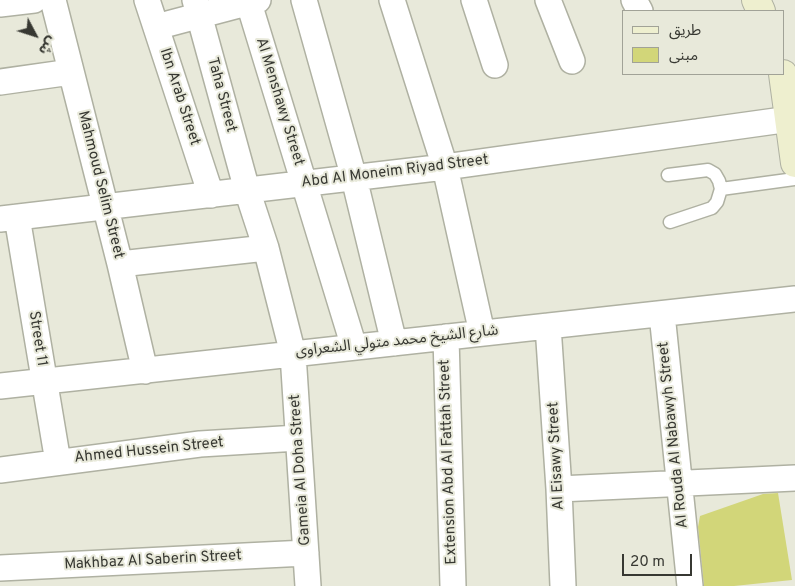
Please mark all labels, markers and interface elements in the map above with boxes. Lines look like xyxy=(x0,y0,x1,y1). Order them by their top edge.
north arrow xyxy=(10,10,60,60)
legend xyxy=(622,10,785,75)
text: طريق xyxy=(669,22,701,41)
text: ش xyxy=(34,32,60,58)
street label: Al Menshawy Street xyxy=(251,36,307,168)
street label: Ibn Arab Street xyxy=(155,46,203,148)
text: مبنى xyxy=(669,47,698,66)
street label: Taha Street xyxy=(202,56,240,134)
street label: Mahmoud Selim Street xyxy=(73,109,127,261)
street label: Abd Al Moneim Riyad Street xyxy=(300,152,490,192)
street label: Street 11 xyxy=(24,310,50,368)
street label: شارع الشيخ محمد متولي الشعراوى xyxy=(295,322,499,362)
street label: Al Rouda Al Nabawyh Street xyxy=(655,341,693,529)
street label: Extension Abd Al Fattah Street xyxy=(436,359,462,565)
street label: Gameia Al Doha Street xyxy=(287,394,315,546)
street label: Al Eisawy Street xyxy=(545,401,569,511)
street label: Ahmed Hussein Street xyxy=(73,434,225,468)
scale bar xyxy=(625,544,695,576)
street label: Makhbaz Al Saberin Street xyxy=(64,547,242,575)
text: 20 m xyxy=(630,553,665,572)

